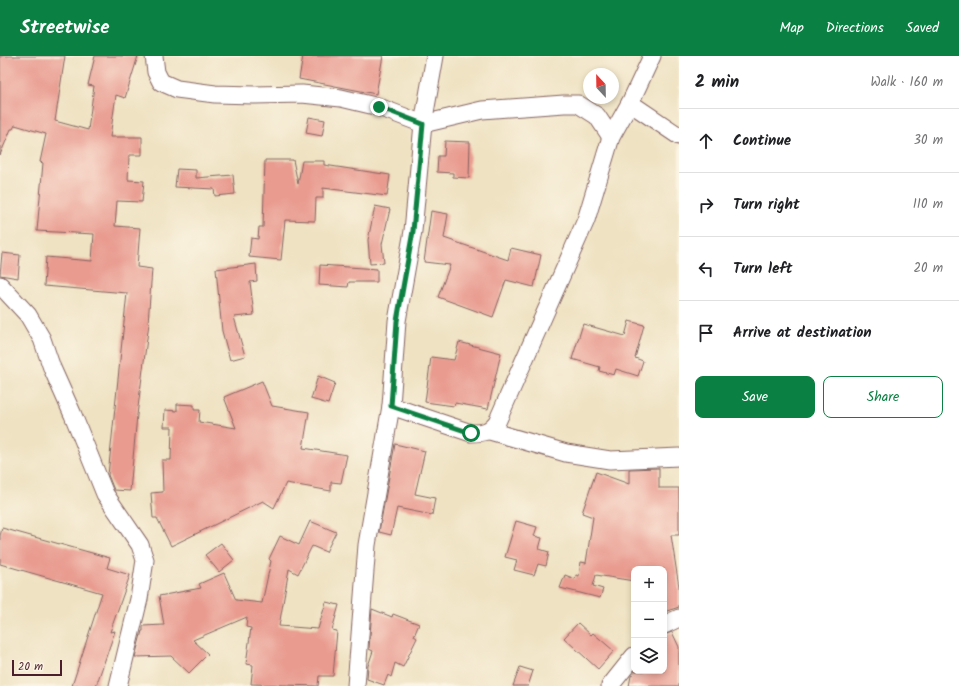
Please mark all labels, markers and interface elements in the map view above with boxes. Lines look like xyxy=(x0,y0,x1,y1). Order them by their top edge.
text: Streetwise xyxy=(20,13,110,43)
text: Map xyxy=(779,17,804,39)
text: Directions xyxy=(826,17,884,39)
text: Saved xyxy=(906,17,939,39)
north arrow xyxy=(583,68,619,104)
text: 2 min xyxy=(695,69,739,96)
text: Walk · 160 m xyxy=(871,72,943,93)
route end xyxy=(370,98,388,116)
text: Continue xyxy=(733,129,791,153)
icon: ahead xyxy=(695,130,717,152)
text: 30 m xyxy=(914,130,943,151)
text: Turn right xyxy=(733,193,800,217)
icon: right xyxy=(695,194,717,216)
text: 110 m xyxy=(913,194,943,215)
text: Turn left xyxy=(733,257,793,281)
icon: left xyxy=(695,258,717,280)
text: 20 m xyxy=(913,258,943,279)
text: Arrive at destination xyxy=(733,321,872,345)
icon: arrive xyxy=(695,322,717,344)
button: Save xyxy=(695,376,815,418)
button: Share xyxy=(823,376,943,418)
route start xyxy=(462,424,480,442)
map controls xyxy=(631,566,667,674)
button: + xyxy=(631,566,667,602)
button: − xyxy=(631,602,667,638)
button: layers xyxy=(631,638,667,674)
scale bar xyxy=(12,658,62,677)
text: 20 m xyxy=(18,658,43,676)

